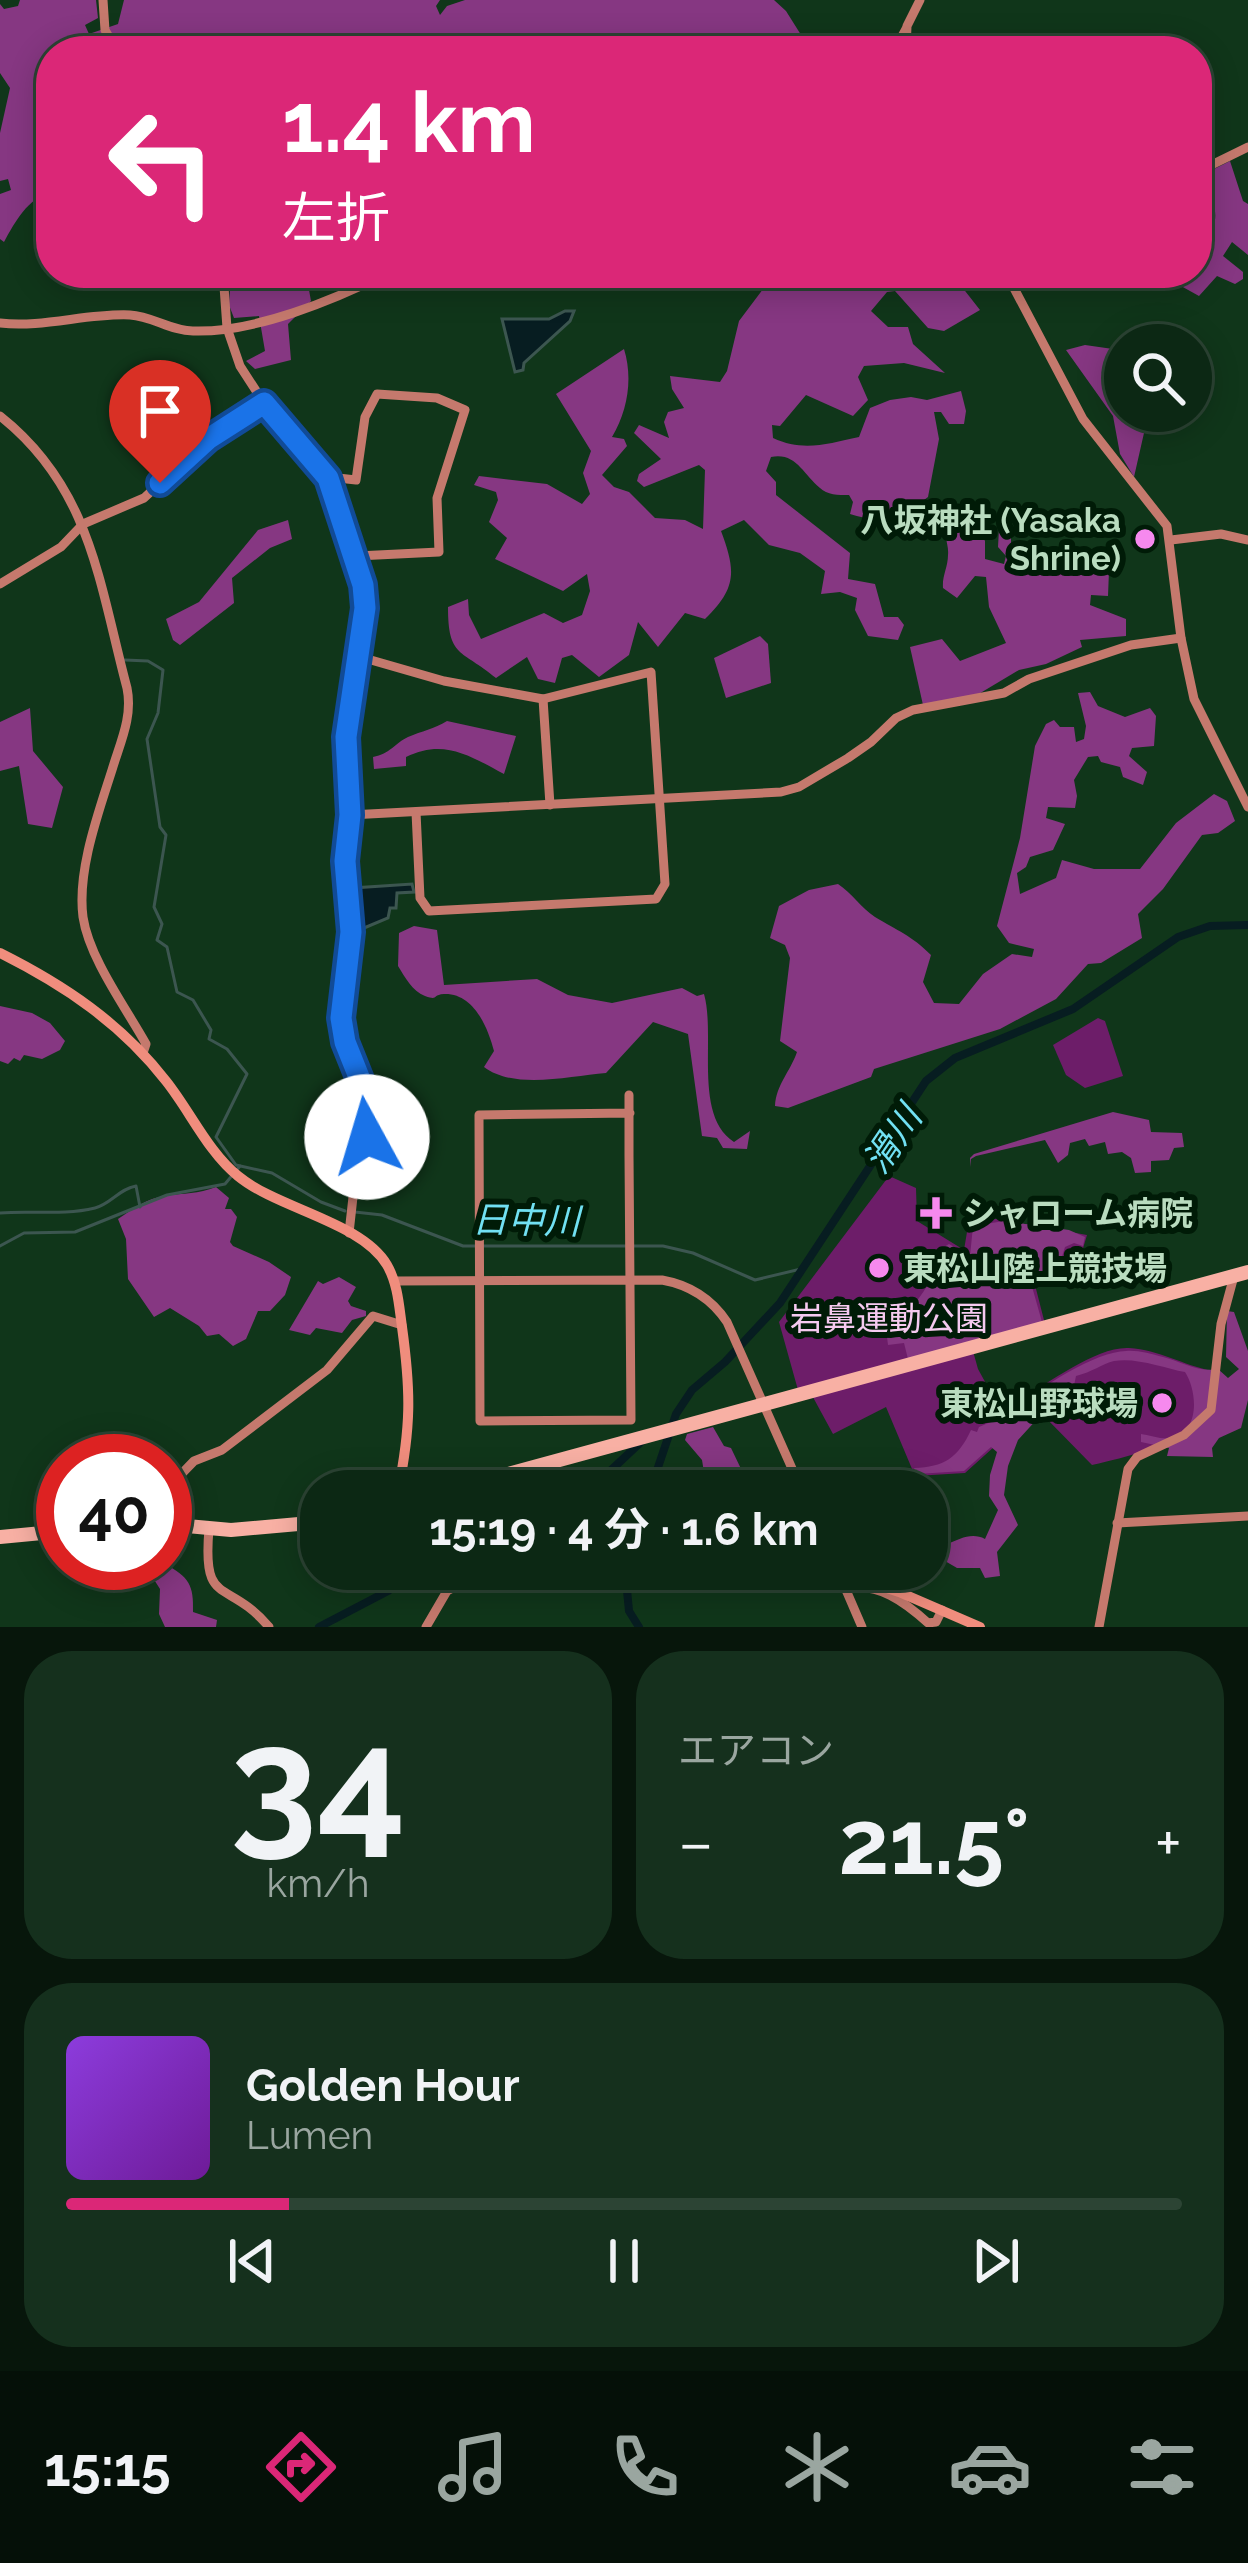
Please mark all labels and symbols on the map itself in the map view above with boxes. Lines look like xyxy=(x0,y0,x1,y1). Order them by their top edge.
pin xyxy=(109,360,211,483)
place label: 八坂神社 (Yasaka Shrine) xyxy=(861,501,1121,578)
marker: 八坂神社 (Yasaka Shrine) xyxy=(1132,526,1158,552)
position arrow xyxy=(304,1074,430,1200)
water label: 滑川 xyxy=(854,1094,932,1181)
place label: シャローム病院 xyxy=(963,1194,1193,1233)
marker: シャローム病院 xyxy=(920,1197,952,1229)
water label: 日中川 xyxy=(472,1198,584,1242)
place label: 東松山陸上競技場 xyxy=(903,1249,1167,1288)
marker: 東松山陸上競技場 xyxy=(866,1255,892,1281)
park label: 岩鼻運動公園 xyxy=(790,1299,988,1338)
place label: 東松山野球場 xyxy=(940,1384,1138,1423)
marker: 東松山野球場 xyxy=(1149,1390,1175,1416)
speed limit sign: 40 xyxy=(36,1434,192,1590)

